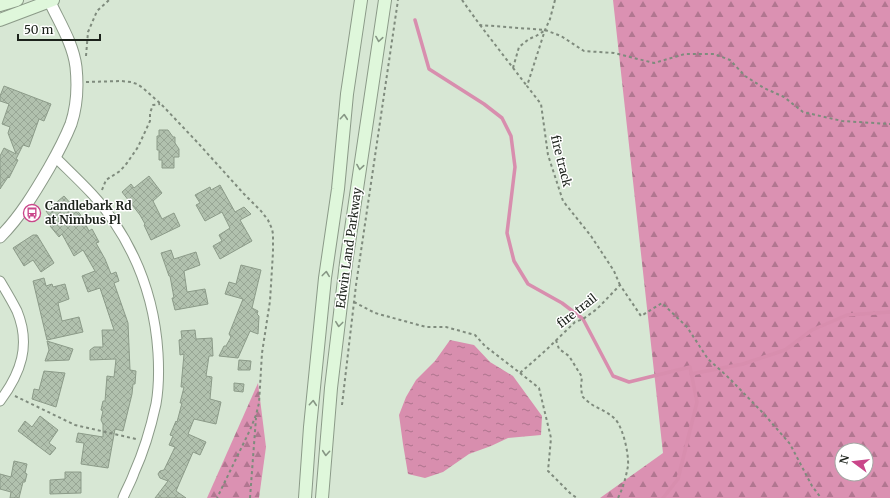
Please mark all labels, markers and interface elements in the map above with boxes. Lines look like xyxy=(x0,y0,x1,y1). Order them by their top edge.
scale bar xyxy=(18,16,100,42)
text: 50 m xyxy=(24,22,53,37)
one-way arrow xyxy=(375,35,384,42)
one-way arrow xyxy=(340,114,349,120)
street label: fire track xyxy=(548,133,575,189)
one-way arrow xyxy=(356,164,365,170)
street label: Edwin Land Parkway xyxy=(333,186,364,309)
place label: Candlebark Rd at Nimbus Pl xyxy=(45,198,132,227)
bus stop icon: Candlebark Rd at Nimbus Pl xyxy=(22,203,42,223)
one-way arrow xyxy=(321,271,330,277)
street label: fire trail xyxy=(554,290,600,331)
one-way arrow xyxy=(335,321,344,327)
one-way arrow xyxy=(308,400,317,406)
north arrow xyxy=(834,442,874,482)
one-way arrow xyxy=(321,450,330,456)
text: N xyxy=(836,453,852,465)

